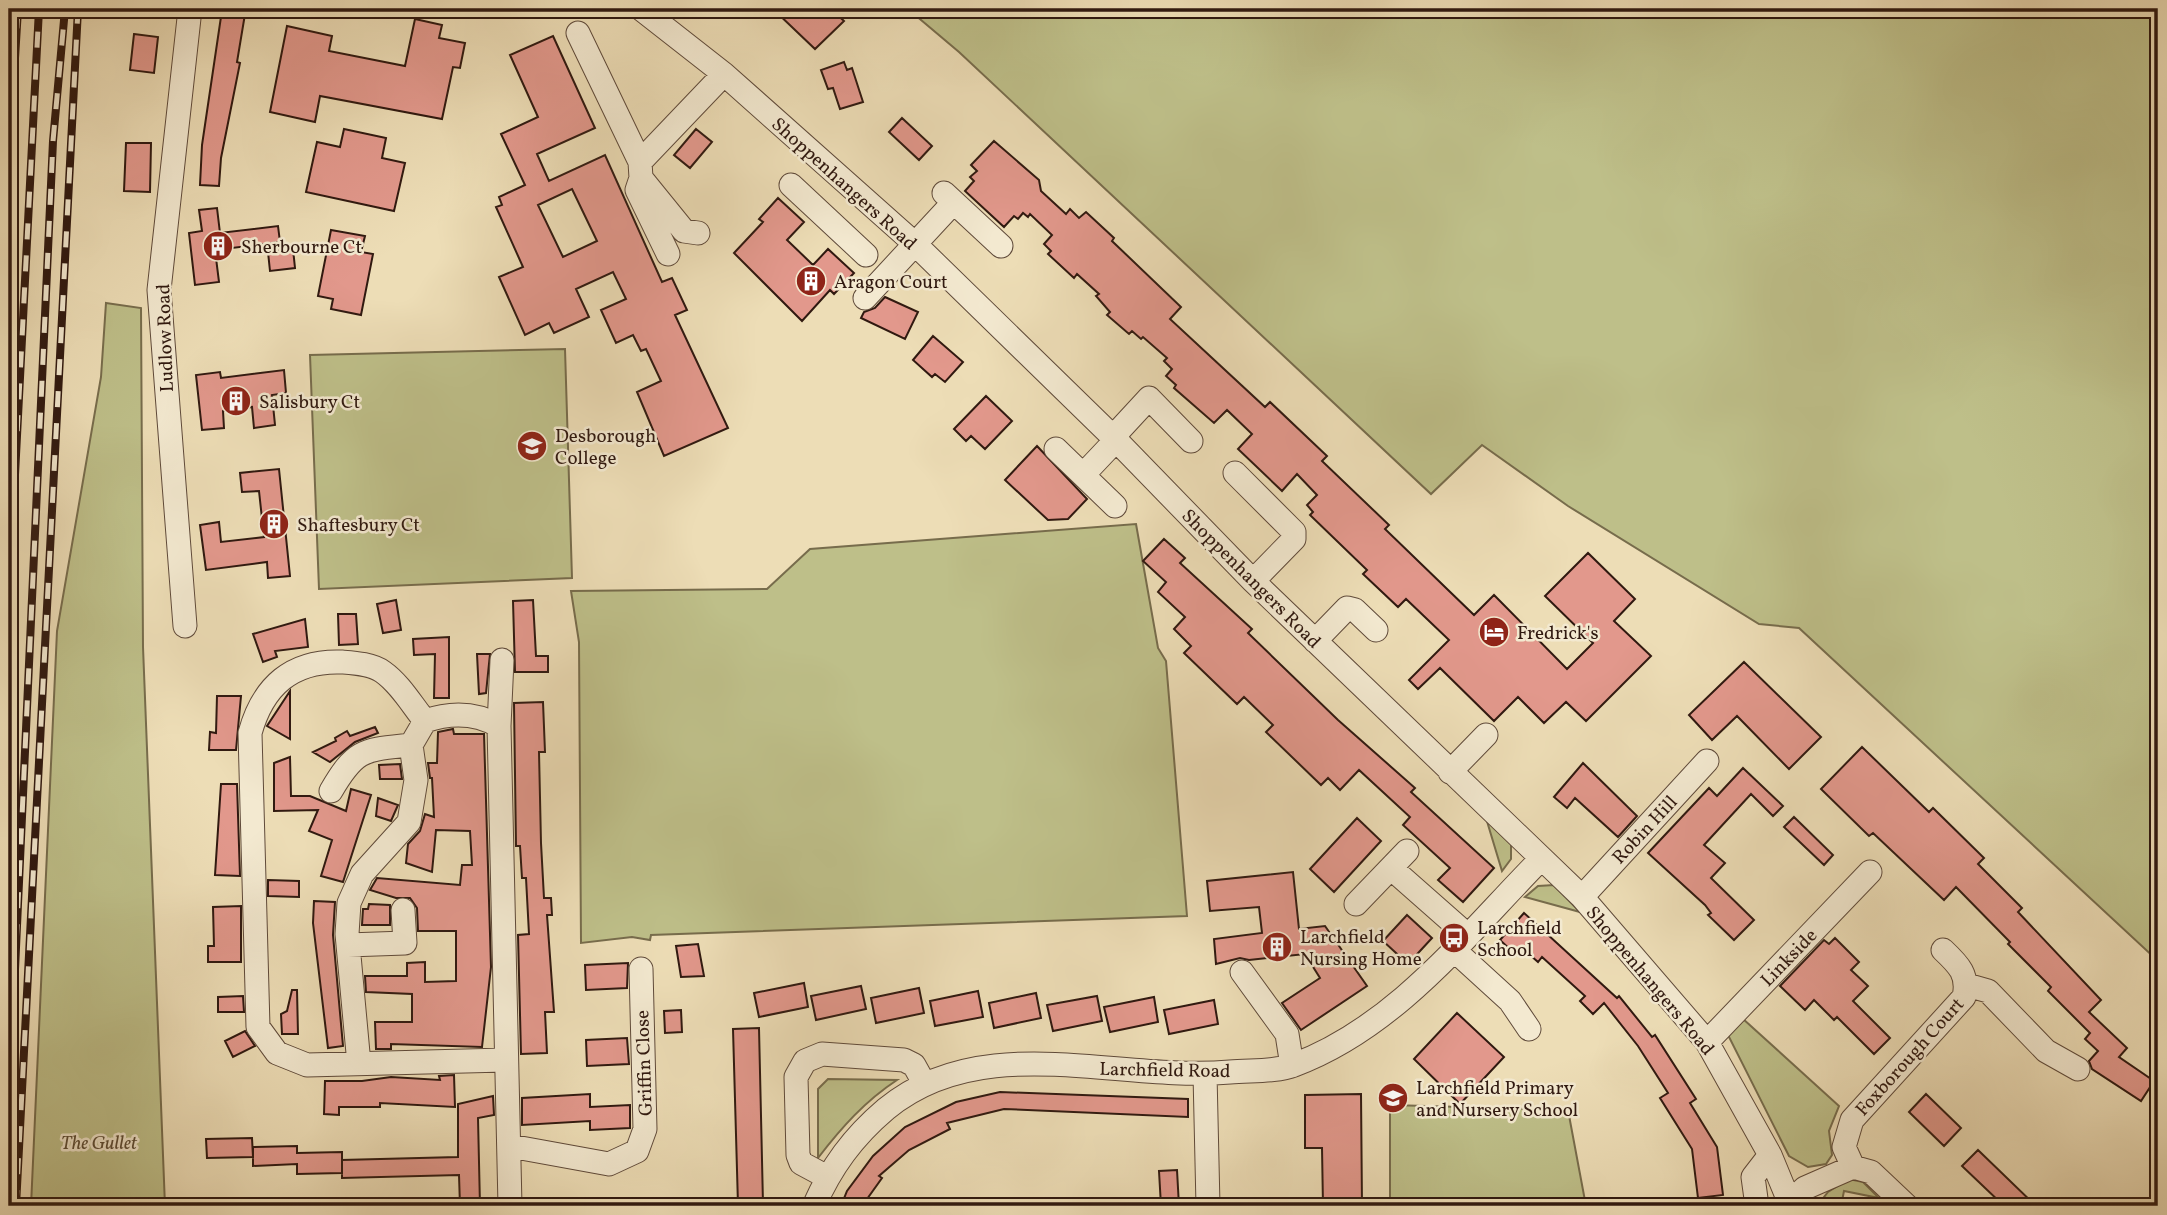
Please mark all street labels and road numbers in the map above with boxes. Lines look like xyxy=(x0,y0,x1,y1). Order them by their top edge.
street label: Shoppenhangers Road xyxy=(765,112,922,257)
street label: Ludlow Road xyxy=(151,283,181,393)
street label: Shoppenhangers Road xyxy=(1175,504,1326,655)
street label: Robin Hill xyxy=(1607,790,1684,870)
street label: Shoppenhangers Road xyxy=(1579,901,1720,1062)
street label: Linkside xyxy=(1755,924,1824,993)
street label: Foxborough Court xyxy=(1850,992,1971,1122)
street label: Griffin Close xyxy=(630,1009,660,1116)
street label: Larchfield Road xyxy=(1099,1057,1231,1085)

